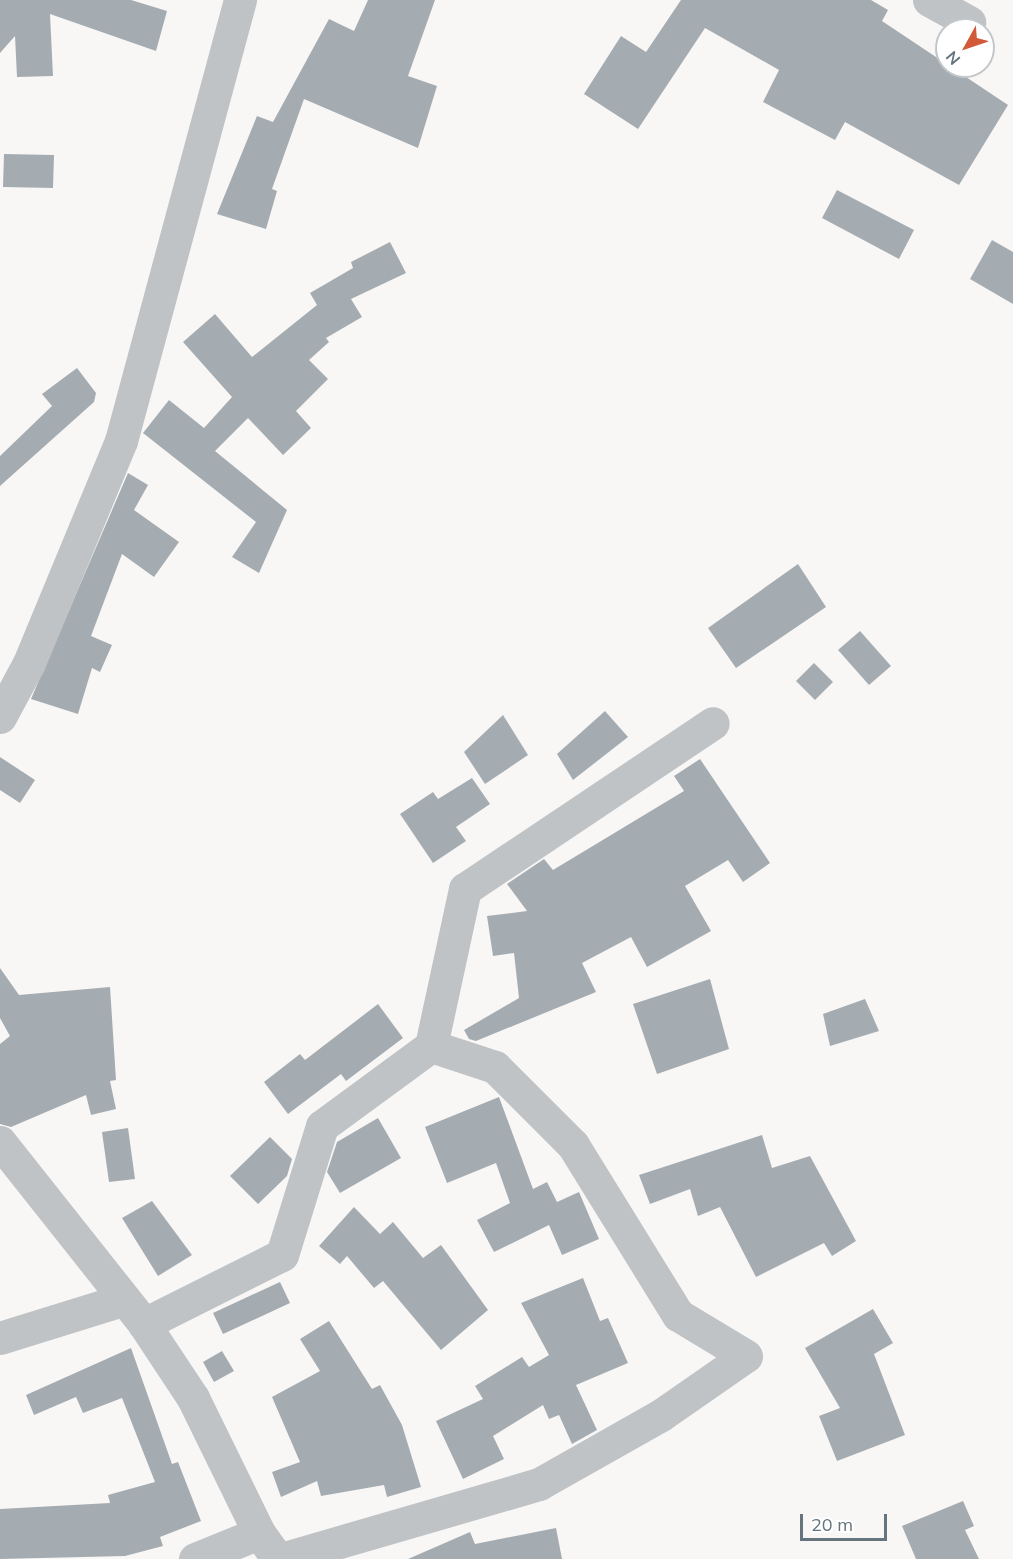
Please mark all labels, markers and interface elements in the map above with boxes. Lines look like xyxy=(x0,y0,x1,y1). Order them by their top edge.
north arrow xyxy=(935,18,995,78)
text: N xyxy=(941,47,964,69)
scale bar xyxy=(803,1502,890,1540)
text: 20 m xyxy=(811,1513,853,1536)

